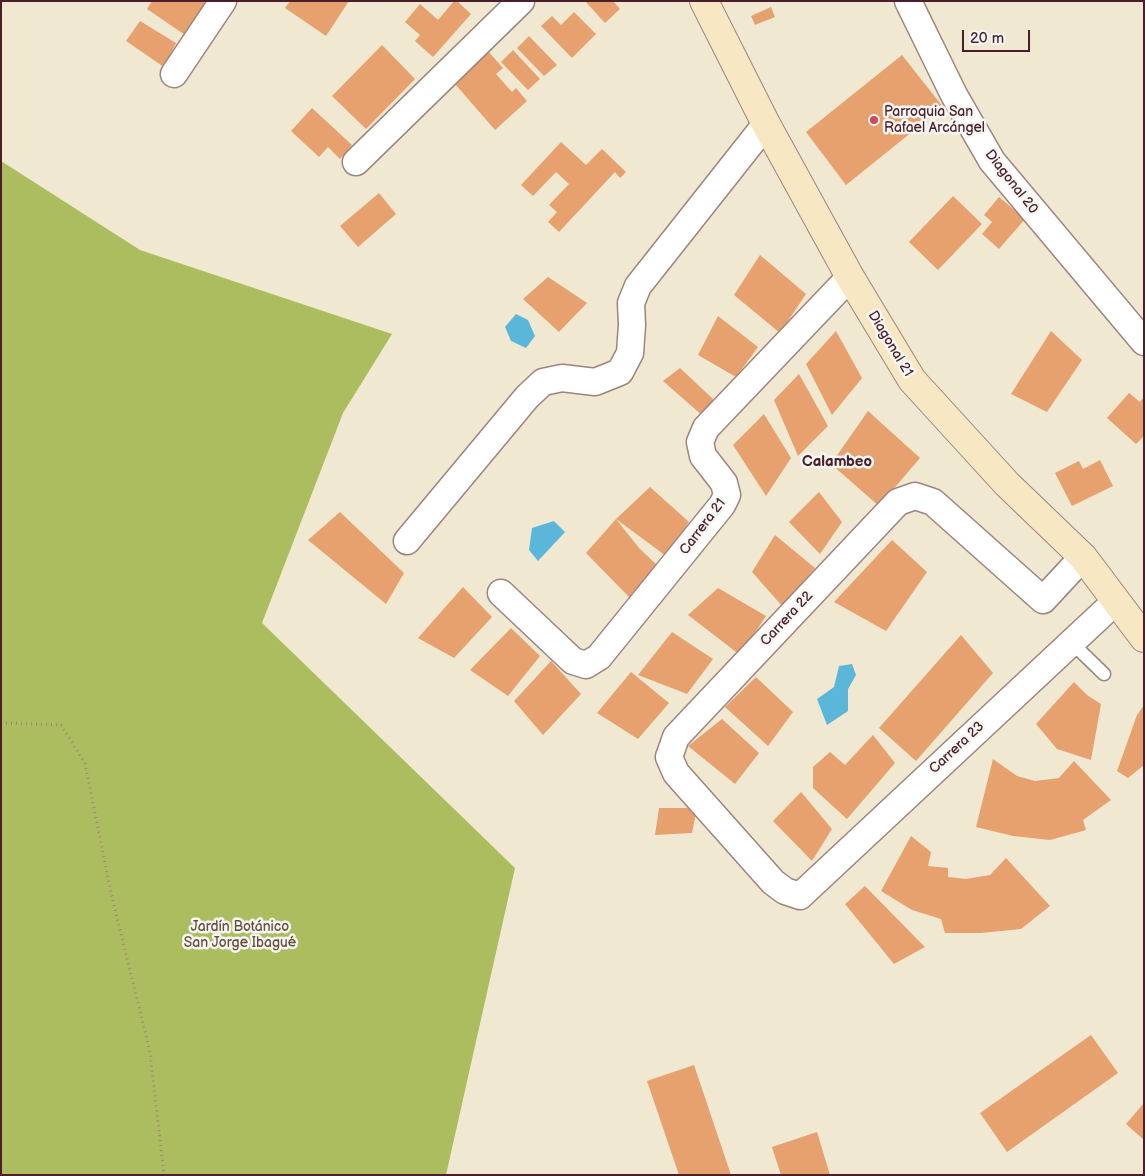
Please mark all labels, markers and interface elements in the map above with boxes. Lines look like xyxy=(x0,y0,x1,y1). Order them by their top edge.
scale bar xyxy=(965,20,1032,52)
text: 20 m xyxy=(970,29,1004,48)
place label: Parroquia San Rafael Arcángel xyxy=(884,104,985,136)
marker: Parroquia San Rafael Arcángel xyxy=(868,114,880,126)
street label: Diagonal 20 xyxy=(981,147,1041,217)
street label: Diagonal 21 xyxy=(864,308,916,380)
district label: Calambeo xyxy=(802,453,872,471)
street label: Carrera 21 xyxy=(676,496,730,558)
street label: Carrera 22 xyxy=(757,588,817,650)
street label: Carrera 23 xyxy=(926,718,988,778)
park label: Jardín Botánico San Jorge Ibagué xyxy=(184,919,296,952)

